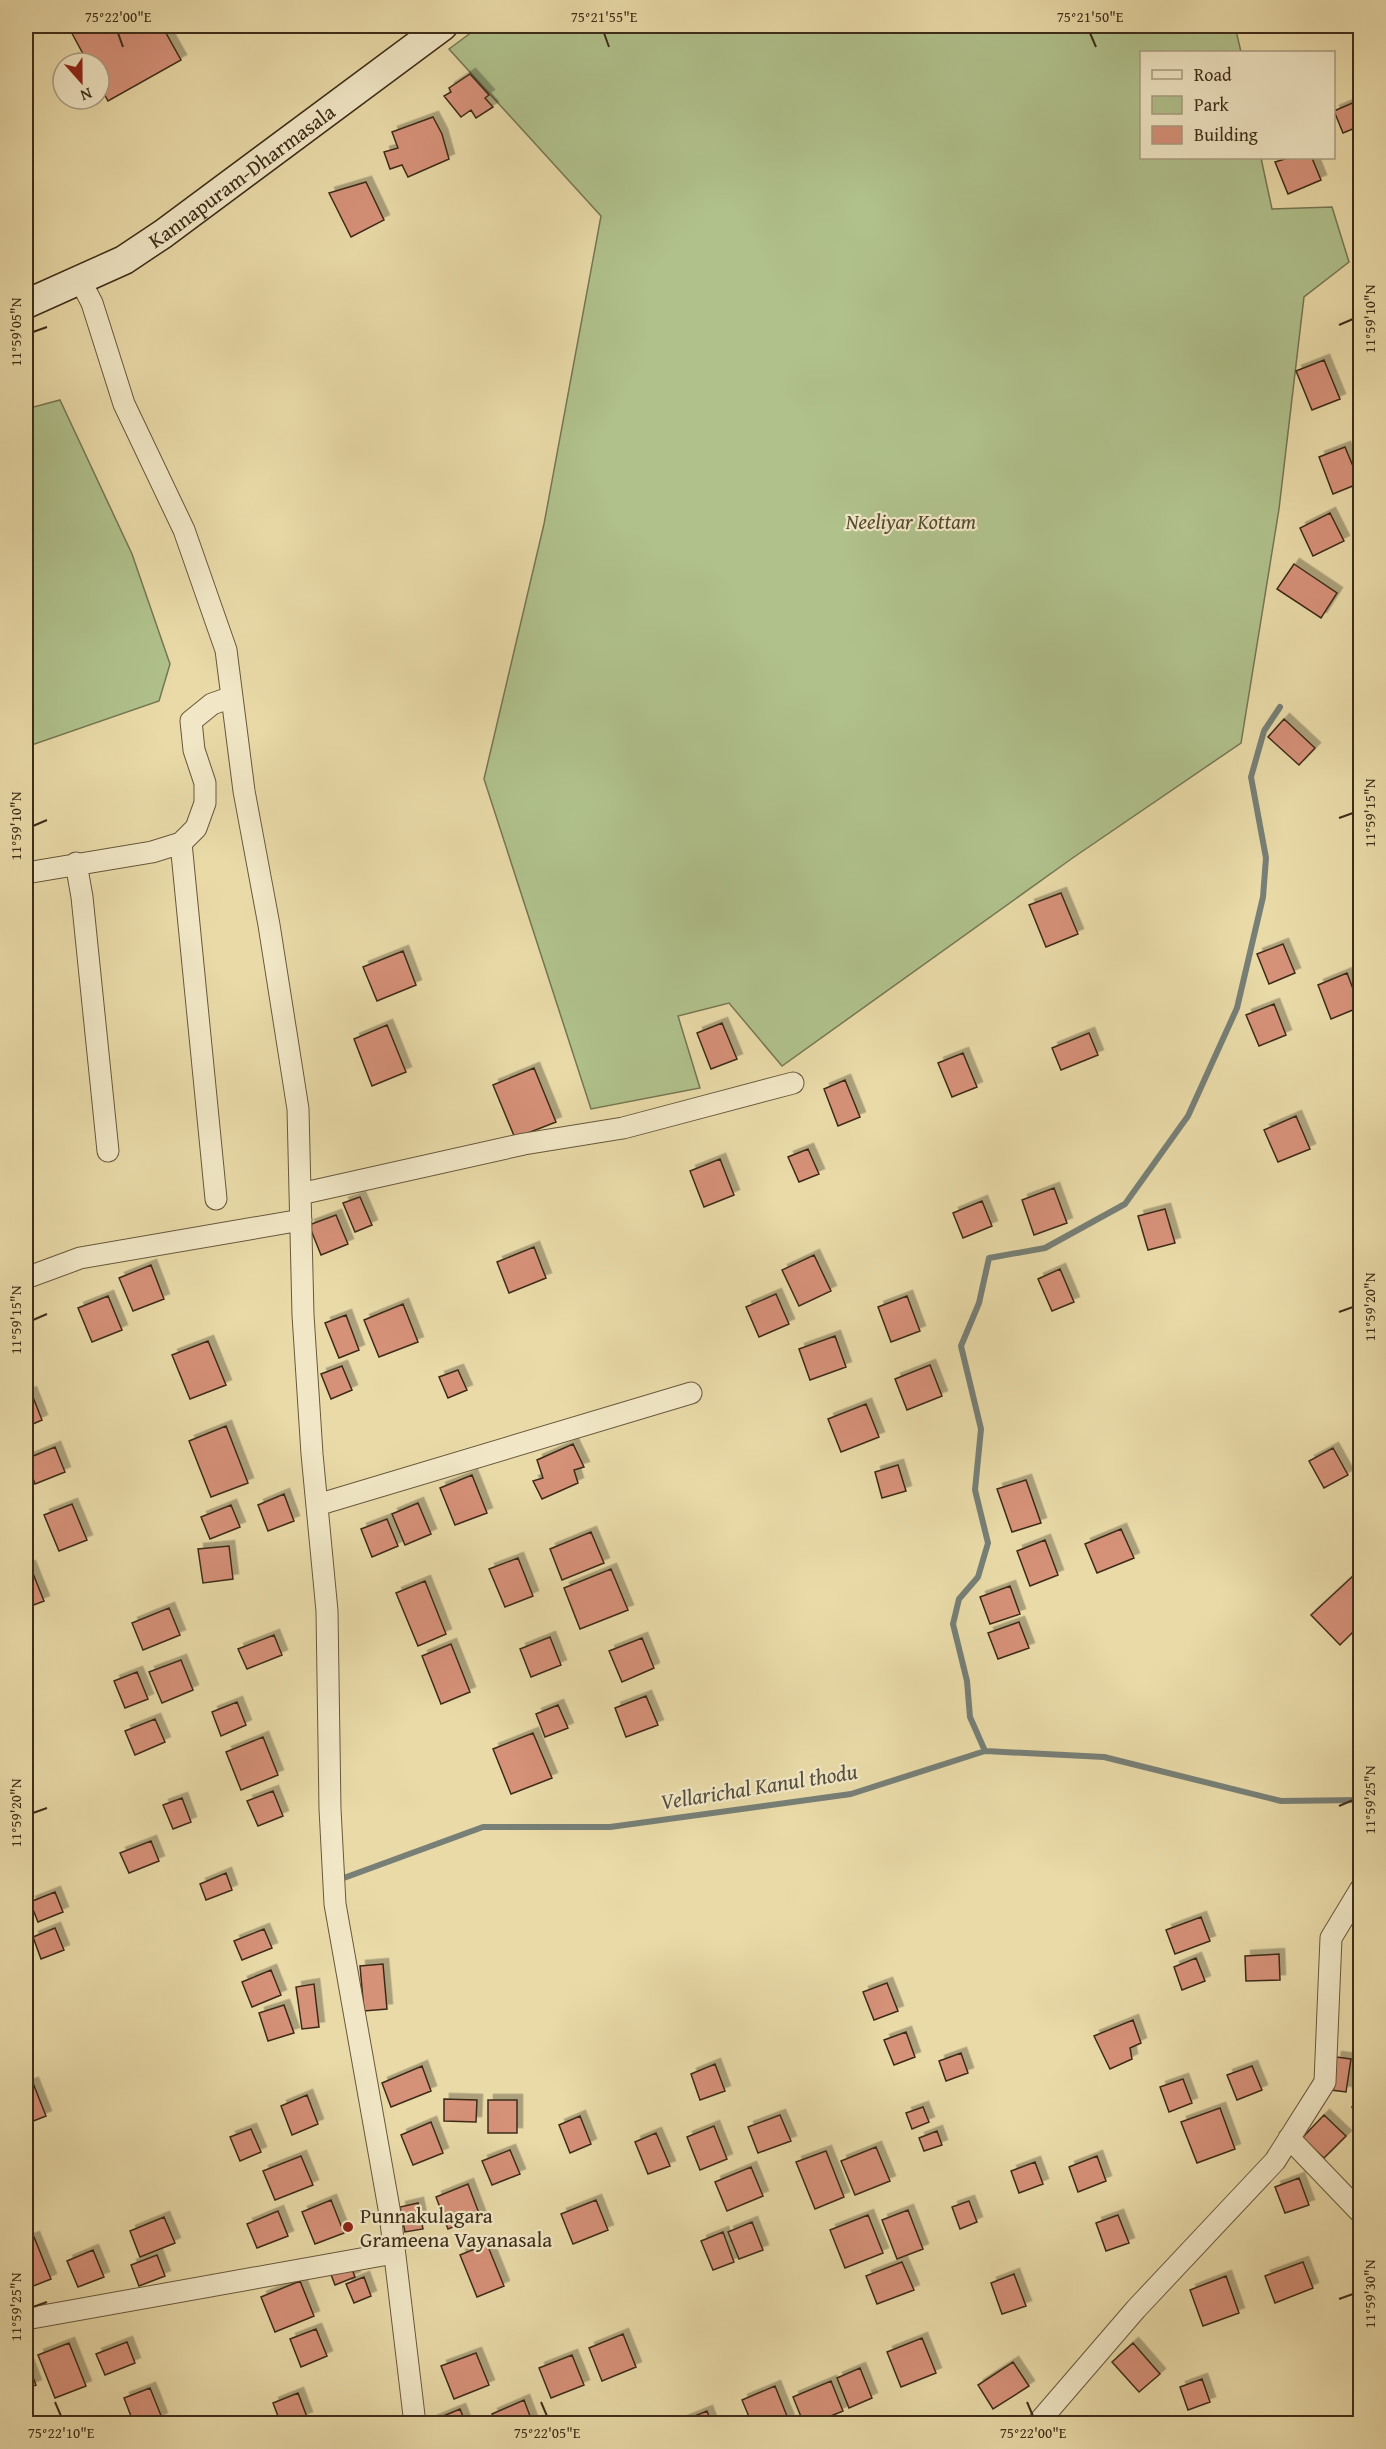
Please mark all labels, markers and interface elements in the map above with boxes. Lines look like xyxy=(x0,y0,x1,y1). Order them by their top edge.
text: 75°22'00"E xyxy=(85,6,152,27)
text: 75°21'55"E xyxy=(571,6,638,27)
text: 75°21'50"E xyxy=(1057,6,1124,27)
north arrow xyxy=(51,51,111,111)
legend xyxy=(1140,51,1335,159)
text: Road xyxy=(1194,61,1232,88)
text: N xyxy=(77,82,96,108)
text: Park xyxy=(1194,91,1230,118)
street label: Kannapuram-Dharmasala xyxy=(142,96,341,255)
text: Building xyxy=(1194,121,1258,148)
text: 11°59'10"N xyxy=(1359,284,1380,353)
text: 11°59'05"N xyxy=(5,297,26,366)
park label: Neeliyar Kottam xyxy=(845,506,976,537)
text: 11°59'15"N xyxy=(1359,778,1380,847)
text: 11°59'10"N xyxy=(5,791,26,860)
text: 11°59'20"N xyxy=(1359,1272,1380,1341)
text: 11°59'15"N xyxy=(5,1285,26,1354)
water label: Vellarichal Kanul thodu xyxy=(658,1755,860,1817)
text: 11°59'25"N xyxy=(1359,1765,1380,1834)
text: 11°59'20"N xyxy=(5,1778,26,1847)
place label: Punnakulagara Grameena Vayanasala xyxy=(360,2200,552,2255)
marker: Punnakulagara Grameena Vayanasala xyxy=(341,2220,355,2234)
text: 11°59'30"N xyxy=(1359,2259,1380,2328)
text: 11°59'25"N xyxy=(5,2272,26,2341)
text: 75°22'10"E xyxy=(28,2422,95,2443)
text: 75°22'05"E xyxy=(514,2422,581,2443)
text: 75°22'00"E xyxy=(1000,2422,1067,2443)

